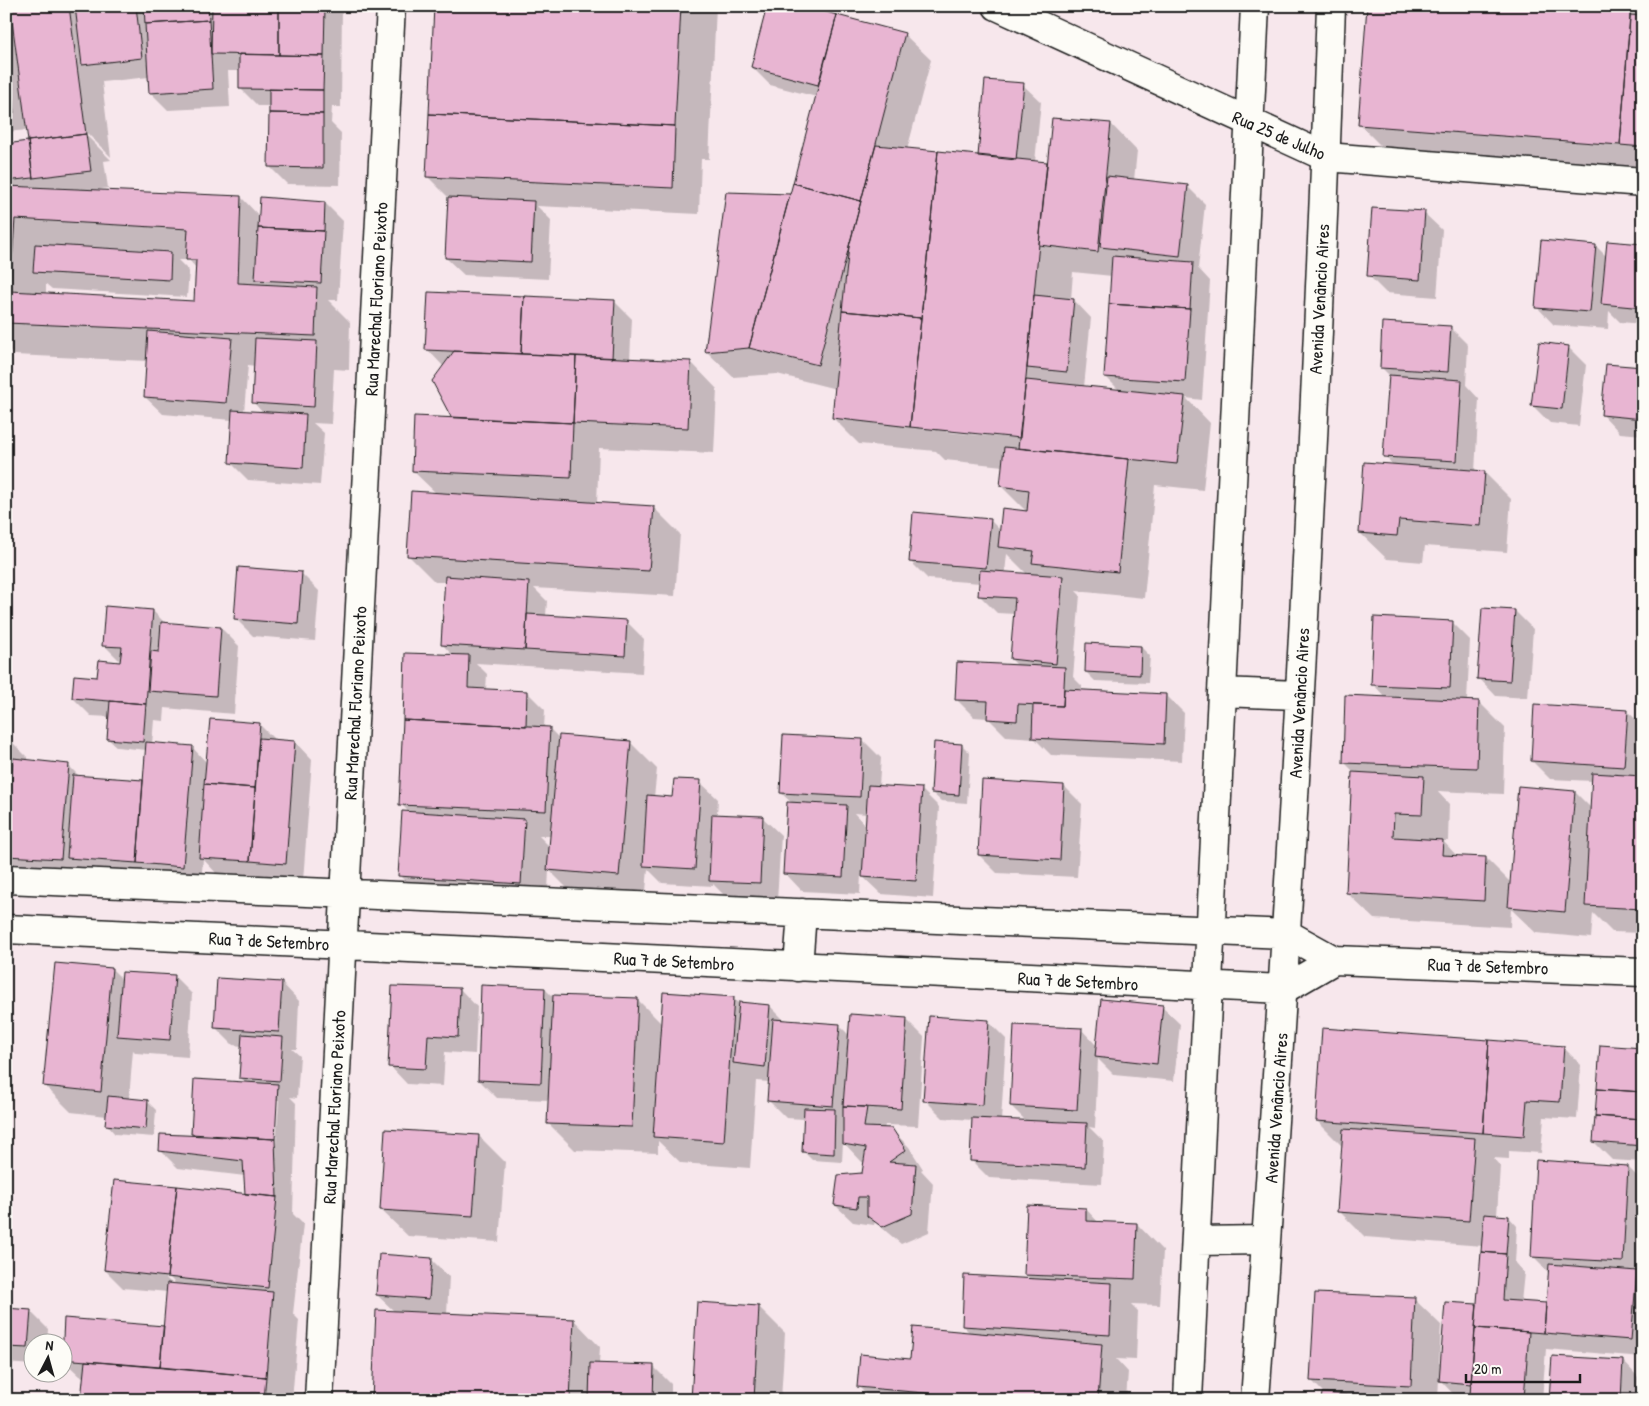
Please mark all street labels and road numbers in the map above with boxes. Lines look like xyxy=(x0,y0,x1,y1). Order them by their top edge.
street label: Rua 25 de Julho xyxy=(1229,104,1329,166)
street label: Rua Marechal Floriano Peixoto xyxy=(358,202,394,396)
street label: Avenida Venâncio Aires xyxy=(1303,223,1335,375)
street label: Rua Marechal Floriano Peixoto xyxy=(337,606,373,800)
street label: Avenida Venâncio Aires xyxy=(1283,627,1315,779)
street label: Rua 7 de Setembro xyxy=(208,925,330,957)
street label: Rua 7 de Setembro xyxy=(613,945,735,977)
street label: Rua 7 de Setembro xyxy=(1427,951,1549,981)
street label: Rua 7 de Setembro xyxy=(1017,965,1139,997)
street label: Rua Marechal Floriano Peixoto xyxy=(316,1010,352,1204)
street label: Avenida Venâncio Aires xyxy=(1258,1032,1294,1184)

